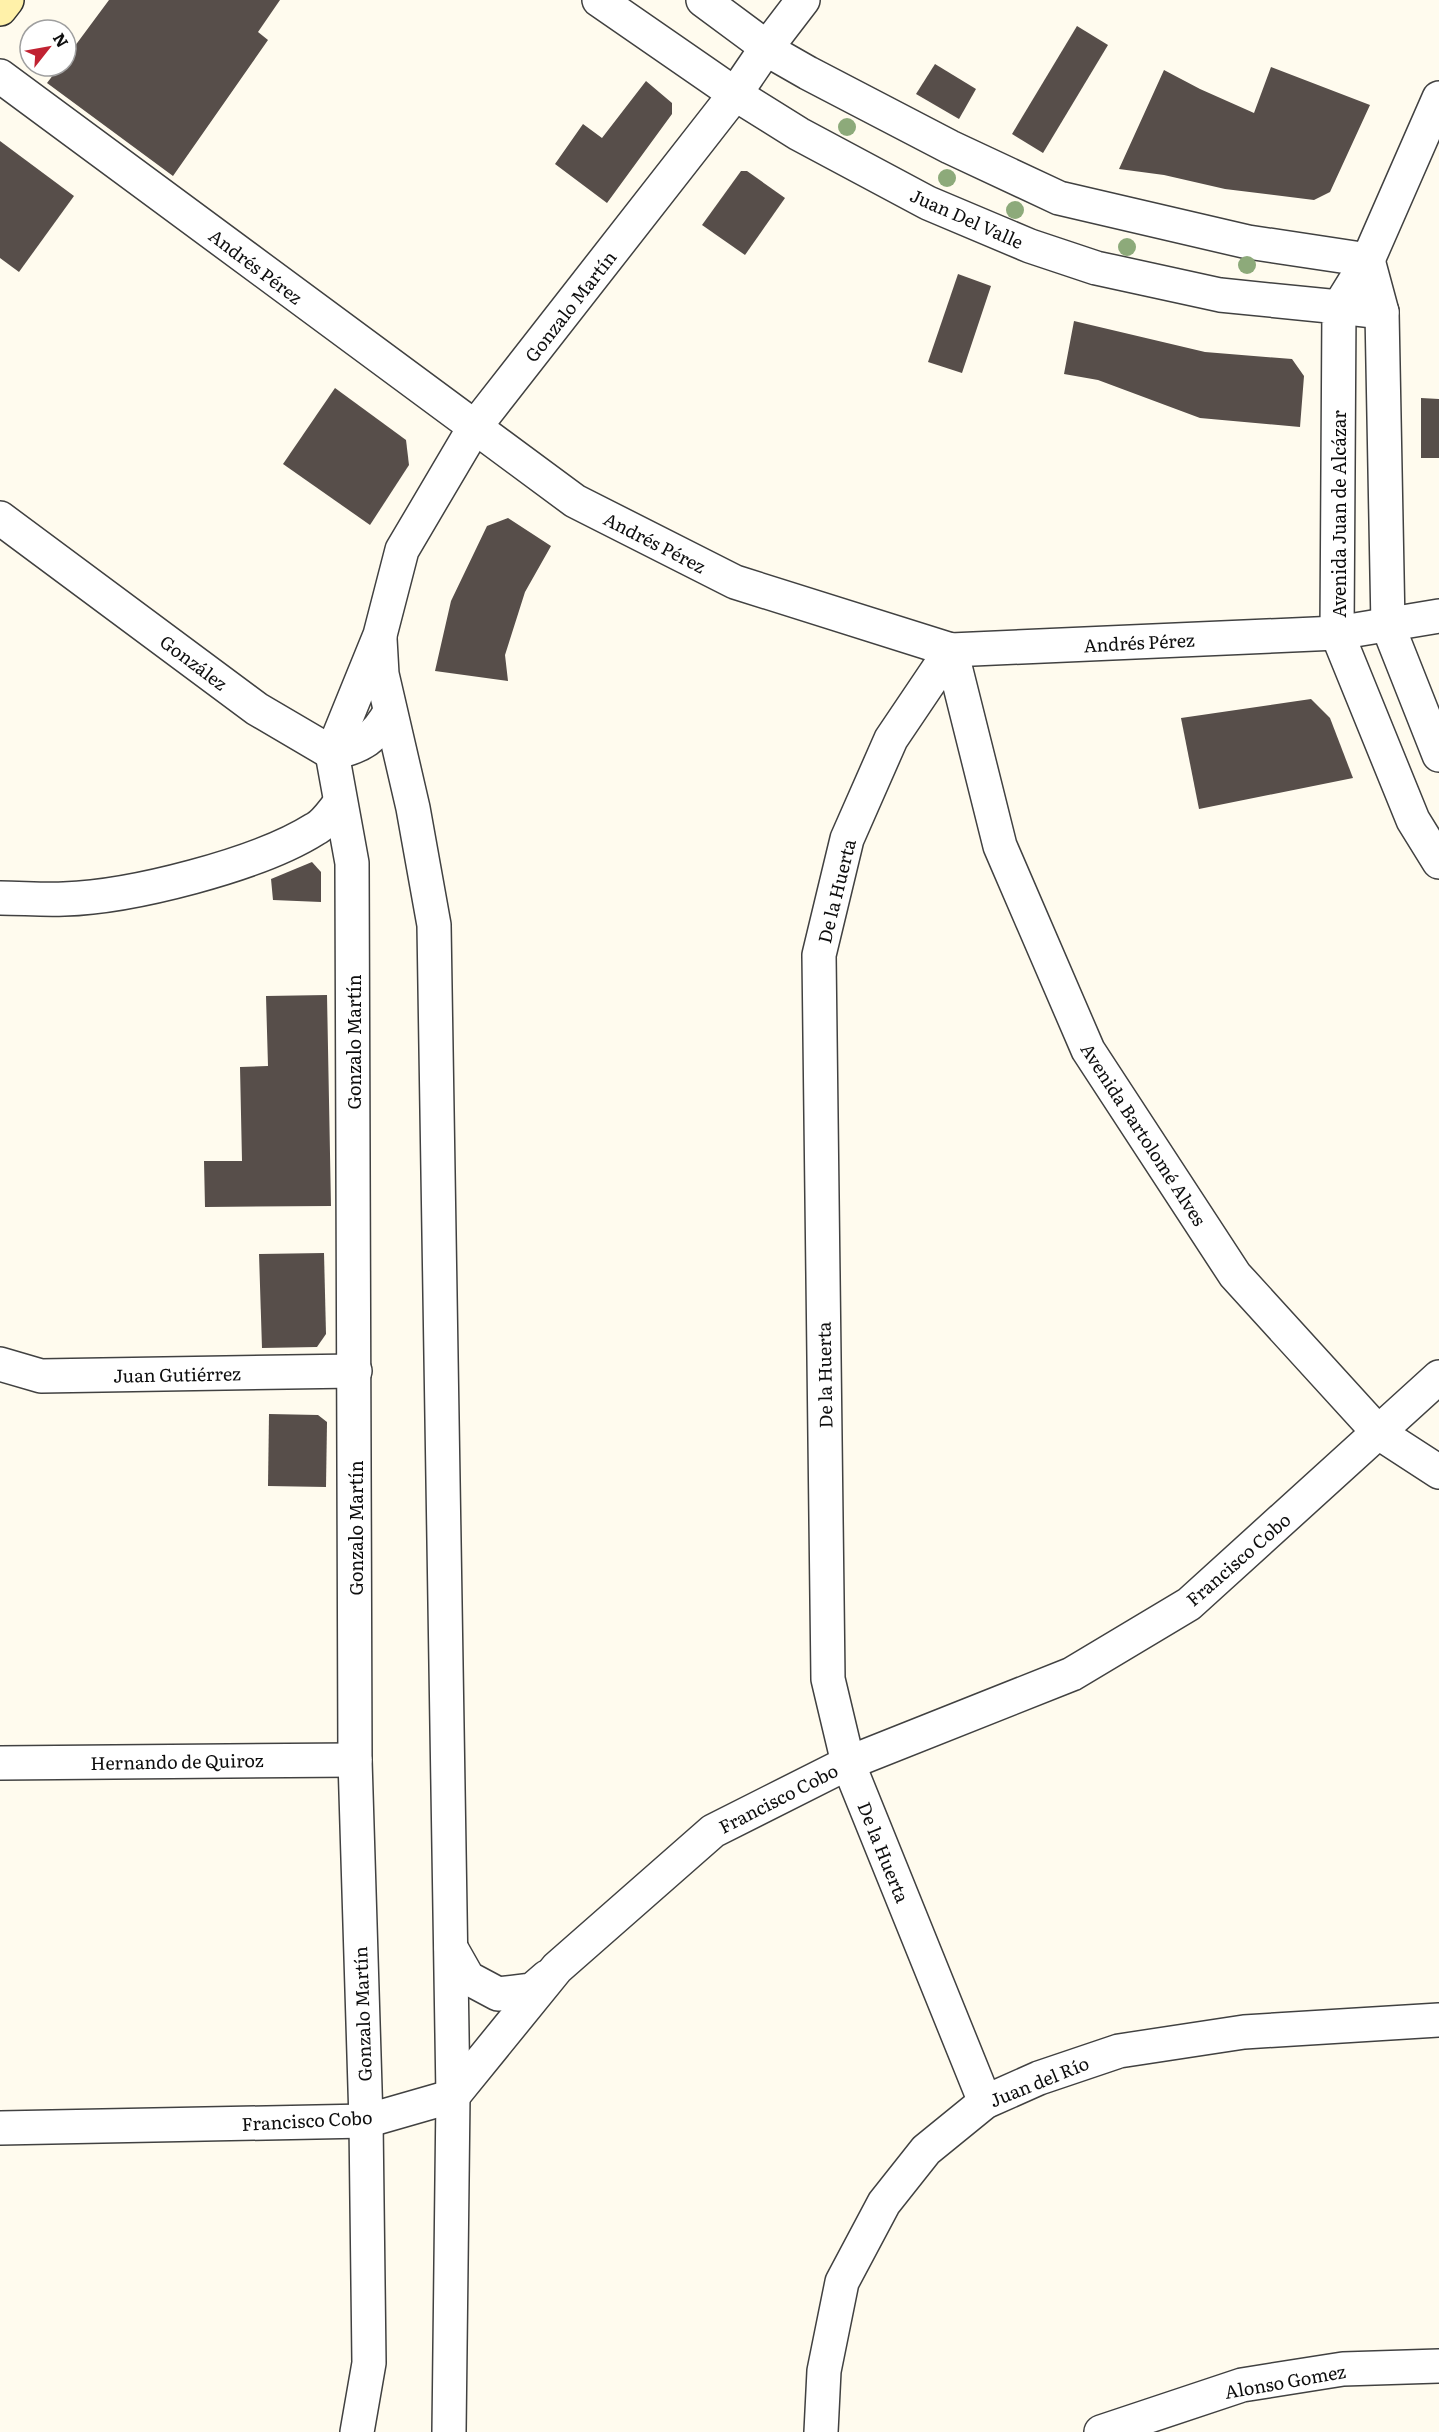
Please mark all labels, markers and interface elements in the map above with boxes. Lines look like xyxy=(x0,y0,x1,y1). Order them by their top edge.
north arrow xyxy=(18,18,78,78)
text: N xyxy=(48,28,75,52)
street label: Juan Del Valle xyxy=(906,181,1028,255)
street label: Andrés Pérez xyxy=(204,222,309,310)
street label: Gonzalo Martín xyxy=(518,244,622,368)
street label: Avenida Juan de Alcázar xyxy=(1325,410,1352,618)
street label: Andrés Pérez xyxy=(599,505,711,579)
street label: Andrés Pérez xyxy=(1083,626,1195,658)
street label: González xyxy=(155,628,234,696)
street label: De la Huerta xyxy=(810,836,862,946)
street label: Gonzalo Martín xyxy=(340,974,367,1110)
street label: Avenida Bartolomé Alves xyxy=(1075,1037,1213,1231)
street label: De la Huerta xyxy=(810,1321,838,1429)
street label: Juan Gutiérrez xyxy=(113,1359,241,1389)
street label: Gonzalo Martín xyxy=(342,1460,369,1596)
street label: Francisco Cobo xyxy=(1180,1506,1296,1612)
street label: Hernando de Quiroz xyxy=(90,1746,264,1776)
street label: Francisco Cobo xyxy=(714,1756,842,1840)
street label: De la Huerta xyxy=(852,1797,917,1907)
street label: Gonzalo Martín xyxy=(346,1946,378,2082)
street label: Juan del Río xyxy=(985,2049,1093,2113)
street label: Francisco Cobo xyxy=(241,2103,373,2137)
street label: Alonso Gomez xyxy=(1222,2357,1348,2405)

